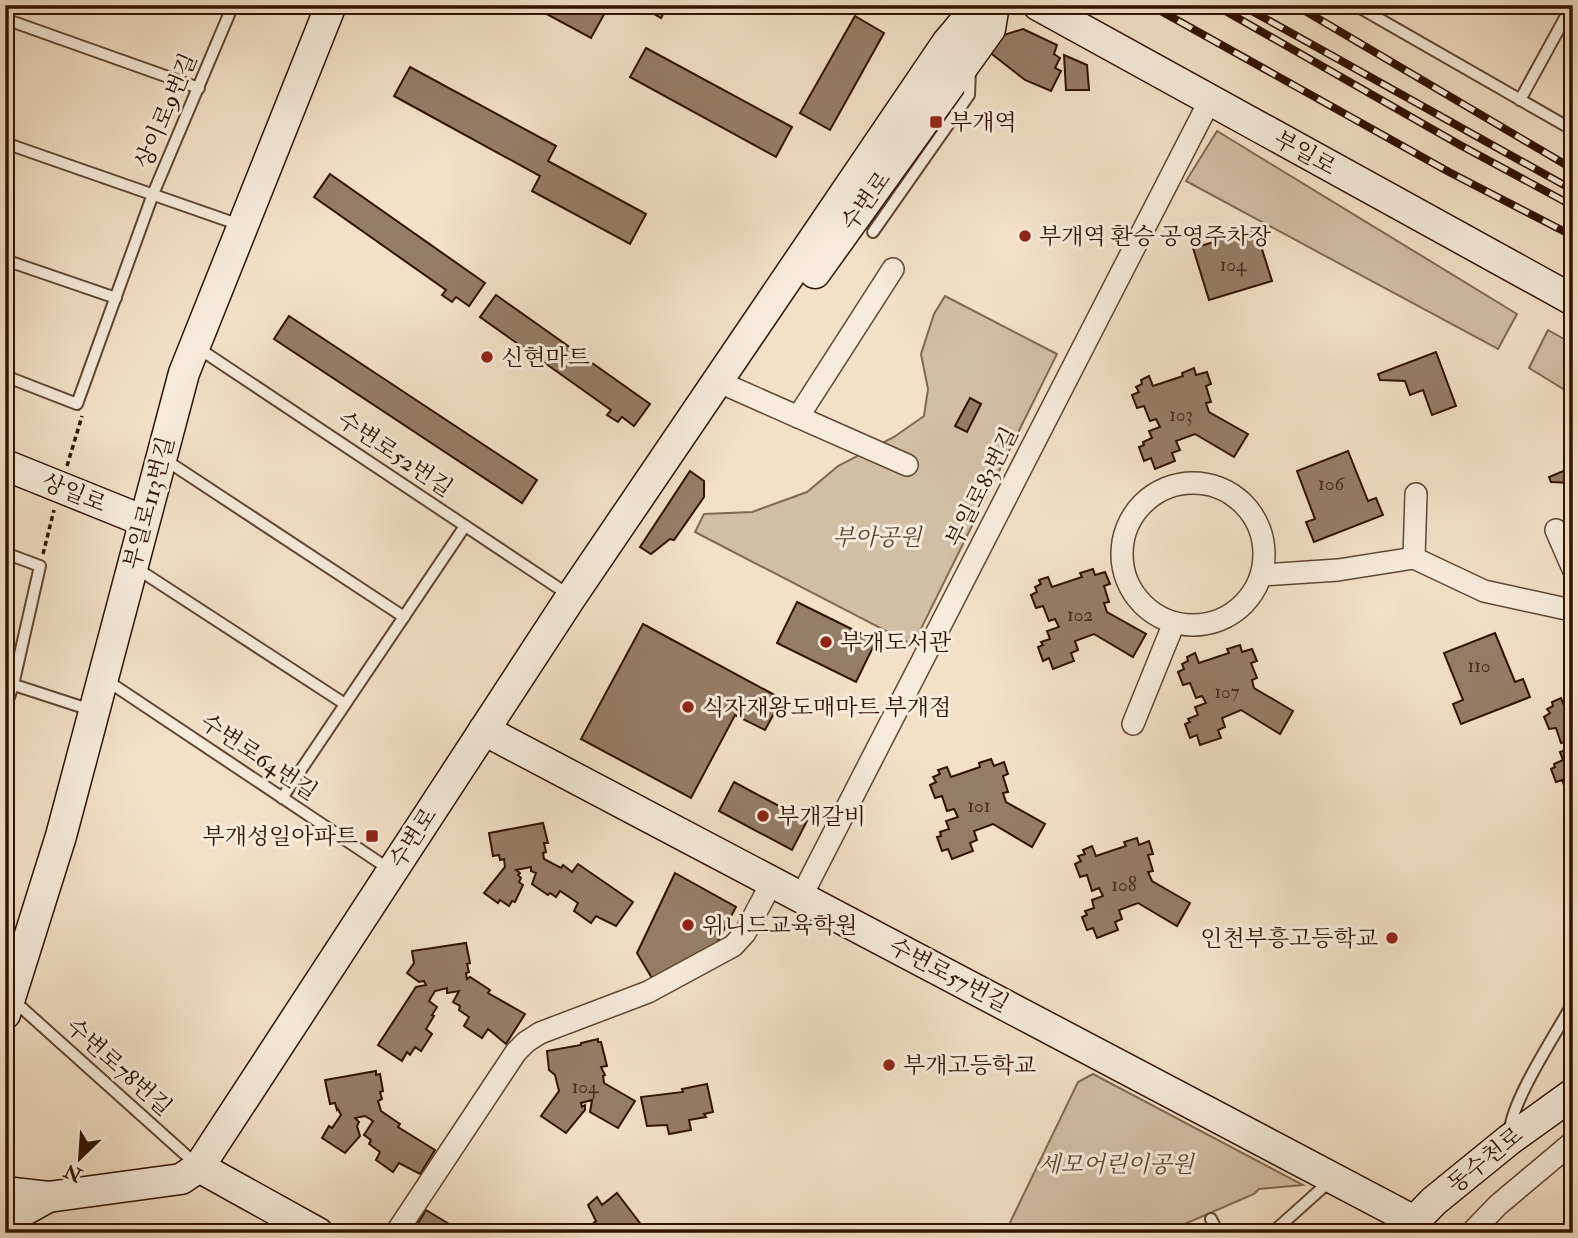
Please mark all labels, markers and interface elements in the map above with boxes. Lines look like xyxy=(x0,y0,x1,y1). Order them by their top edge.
street label: 상이로9번길 xyxy=(129,49,203,173)
place label: 부개역 xyxy=(950,108,1017,137)
marker: 부개역 xyxy=(928,114,944,130)
street label: 부일로 xyxy=(1269,124,1341,182)
street label: 수변로 xyxy=(835,166,897,236)
place label: 부개역 환승 공영주차장 xyxy=(1039,222,1272,251)
marker: 부개역 환승 공영주차장 xyxy=(1017,228,1033,244)
house number: 104 xyxy=(1220,253,1247,277)
place label: 신현마트 xyxy=(501,343,590,372)
marker: 신현마트 xyxy=(479,349,495,365)
house number: 103 xyxy=(1169,403,1193,427)
street label: 수변로52번길 xyxy=(332,405,458,503)
street label: 부일로83번길 xyxy=(939,422,1025,552)
street label: 부일로113번길 xyxy=(117,433,181,573)
street label: 상일로 xyxy=(38,467,110,519)
house number: 106 xyxy=(1318,472,1345,496)
park label: 부아공원 xyxy=(833,523,923,552)
house number: 102 xyxy=(1067,603,1093,627)
place label: 부개도서관 xyxy=(840,628,952,657)
marker: 부개도서관 xyxy=(818,634,834,650)
house number: 110 xyxy=(1467,654,1491,678)
house number: 107 xyxy=(1214,680,1240,704)
place label: 식자재왕도매마트 부개점 xyxy=(702,693,951,722)
marker: 식자재왕도매마트 부개점 xyxy=(680,699,696,715)
street label: 수변로64번길 xyxy=(195,707,323,807)
house number: 101 xyxy=(967,794,991,818)
street label: 수변로 xyxy=(383,802,443,874)
place label: 부개갈비 xyxy=(777,802,866,831)
marker: 부개갈비 xyxy=(755,808,771,824)
place label: 부개성일아파트 xyxy=(202,822,358,851)
marker: 부개성일아파트 xyxy=(364,828,380,844)
house number: 108 xyxy=(1111,873,1137,897)
place label: 위니드교육학원 xyxy=(702,911,858,940)
marker: 위니드교육학원 xyxy=(680,917,696,933)
place label: 인천부흥고등학교 xyxy=(1200,924,1378,953)
marker: 인천부흥고등학교 xyxy=(1384,930,1400,946)
street label: 수변로57번길 xyxy=(884,931,1014,1019)
street label: 수변로78번길 xyxy=(60,1012,178,1122)
place label: 부개고등학교 xyxy=(903,1051,1036,1080)
marker: 부개고등학교 xyxy=(881,1057,897,1073)
house number: 104 xyxy=(572,1075,599,1099)
street label: 동수천로 xyxy=(1441,1121,1529,1199)
north arrow xyxy=(46,1122,116,1192)
park label: 세모어린이공원 xyxy=(1038,1150,1196,1179)
text: N xyxy=(60,1158,87,1187)

